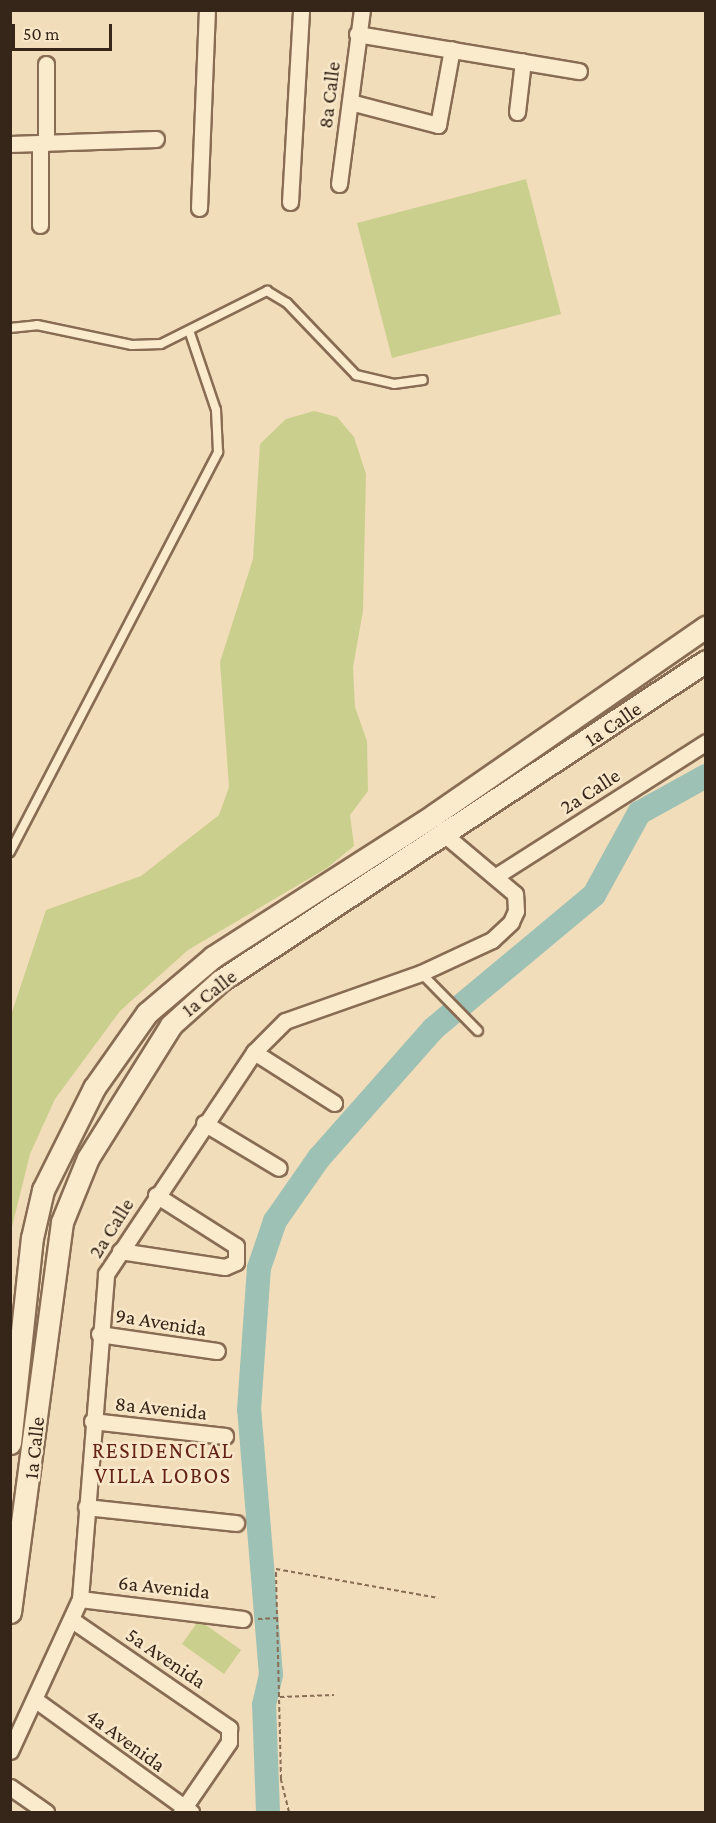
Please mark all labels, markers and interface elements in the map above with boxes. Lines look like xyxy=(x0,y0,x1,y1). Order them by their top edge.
scale bar xyxy=(15,12,116,50)
text: 50 m xyxy=(23,24,60,44)
street label: 8a Calle xyxy=(312,60,346,130)
street label: 1a Calle xyxy=(580,696,646,752)
street label: 2a Calle xyxy=(555,762,625,820)
street label: 1a Calle xyxy=(176,964,242,1022)
street label: 2a Calle xyxy=(83,1193,139,1263)
street label: 9a Avenida xyxy=(114,1302,208,1342)
street label: 8a Avenida xyxy=(114,1391,208,1425)
street label: 1a Calle xyxy=(18,1415,50,1481)
district label: RESIDENCIAL VILLA LOBOS xyxy=(92,1437,234,1488)
street label: 6a Avenida xyxy=(117,1570,211,1604)
street label: 5a Avenida xyxy=(121,1622,211,1694)
street label: 4a Avenida xyxy=(81,1703,171,1777)

